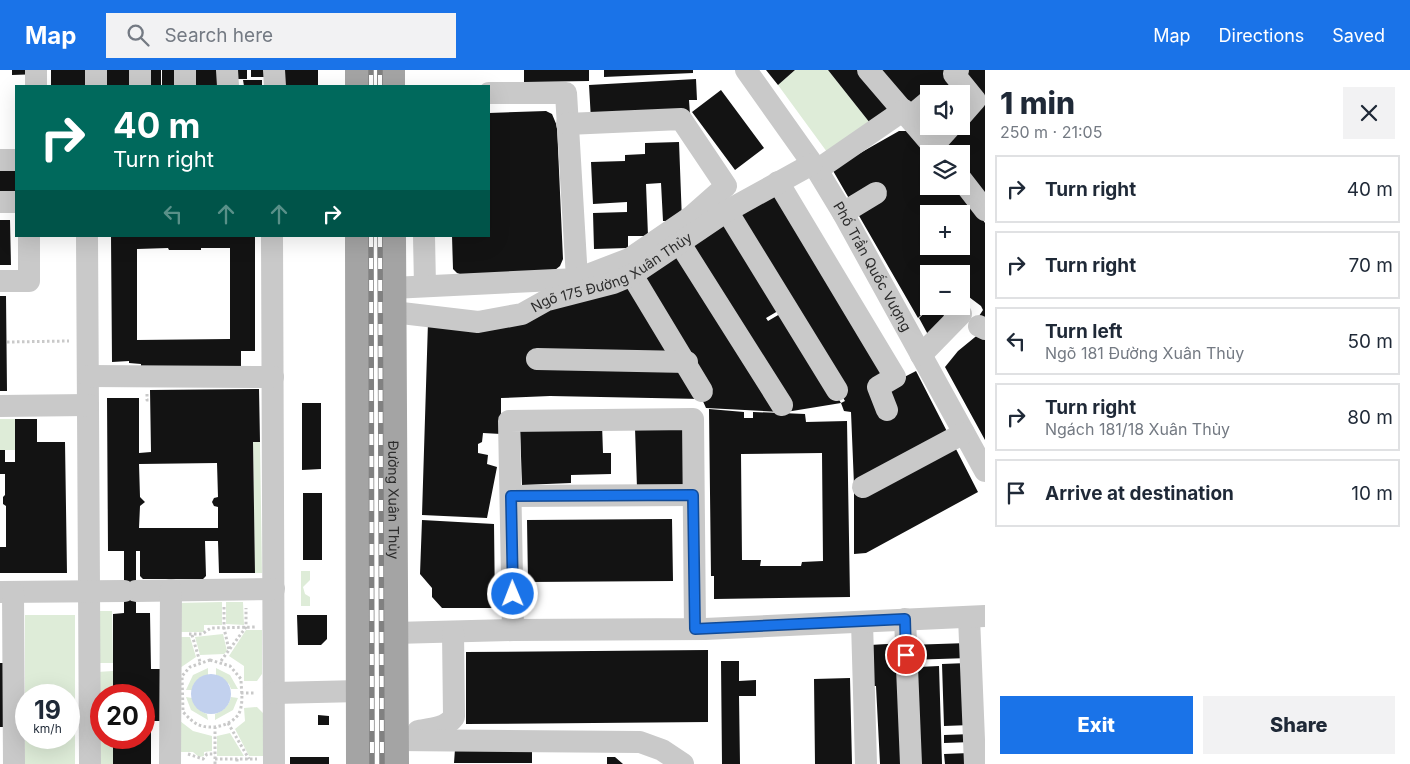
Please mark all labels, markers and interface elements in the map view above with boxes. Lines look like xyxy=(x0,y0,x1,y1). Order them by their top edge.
search box xyxy=(106,13,456,58)
text: Map xyxy=(25,21,76,50)
icon: search xyxy=(124,21,152,49)
text: Search here xyxy=(164,24,273,47)
text: Map xyxy=(1153,25,1191,46)
text: Directions xyxy=(1219,25,1304,46)
text: Saved xyxy=(1332,25,1385,46)
map controls xyxy=(920,85,970,315)
button: sound xyxy=(920,85,970,135)
text: 1 min xyxy=(1000,85,1075,121)
button: close xyxy=(1343,87,1395,139)
text: 40 m xyxy=(113,104,201,146)
icon: right xyxy=(30,105,95,170)
text: 250 m · 21:05 xyxy=(1000,122,1102,142)
button: layers xyxy=(920,145,970,195)
text: Turn right xyxy=(113,146,214,172)
icon: right xyxy=(1002,175,1030,203)
text: Turn right xyxy=(1045,178,1136,201)
text: 40 m xyxy=(1347,178,1393,201)
street label: Phố Trần Quốc Vượng xyxy=(830,198,915,334)
icon: left xyxy=(159,200,187,228)
icon: ahead xyxy=(212,200,240,228)
icon: ahead xyxy=(265,200,293,228)
icon: right xyxy=(318,200,346,228)
button: + xyxy=(920,205,970,255)
street label: Ngõ 175 Đường Xuân Thủy xyxy=(528,228,695,315)
icon: right xyxy=(1002,251,1030,279)
text: Turn right xyxy=(1045,254,1136,277)
text: 70 m xyxy=(1349,254,1393,277)
button: − xyxy=(920,265,970,315)
text: Turn left xyxy=(1045,320,1123,343)
icon: left xyxy=(1002,327,1030,355)
text: 50 m xyxy=(1347,330,1393,353)
text: Ngõ 181 Đường Xuân Thủy xyxy=(1045,343,1244,363)
text: Turn right xyxy=(1045,396,1136,419)
icon: right xyxy=(1002,403,1030,431)
text: 80 m xyxy=(1347,406,1393,429)
text: Ngách 181/18 Xuân Thủy xyxy=(1045,419,1230,439)
street label: Đường Xuân Thủy xyxy=(385,440,403,560)
icon: arrive xyxy=(1002,479,1030,507)
text: Arrive at destination xyxy=(1045,482,1234,505)
text: 10 m xyxy=(1351,482,1393,505)
position arrow xyxy=(486,567,538,619)
pin xyxy=(885,634,927,676)
icon: arrive xyxy=(892,641,920,669)
speed limit sign: 20 xyxy=(90,684,155,749)
text: 19 xyxy=(34,695,61,725)
button: Exit xyxy=(1000,696,1193,754)
button: Share xyxy=(1203,696,1395,754)
text: km/h xyxy=(33,721,62,736)

